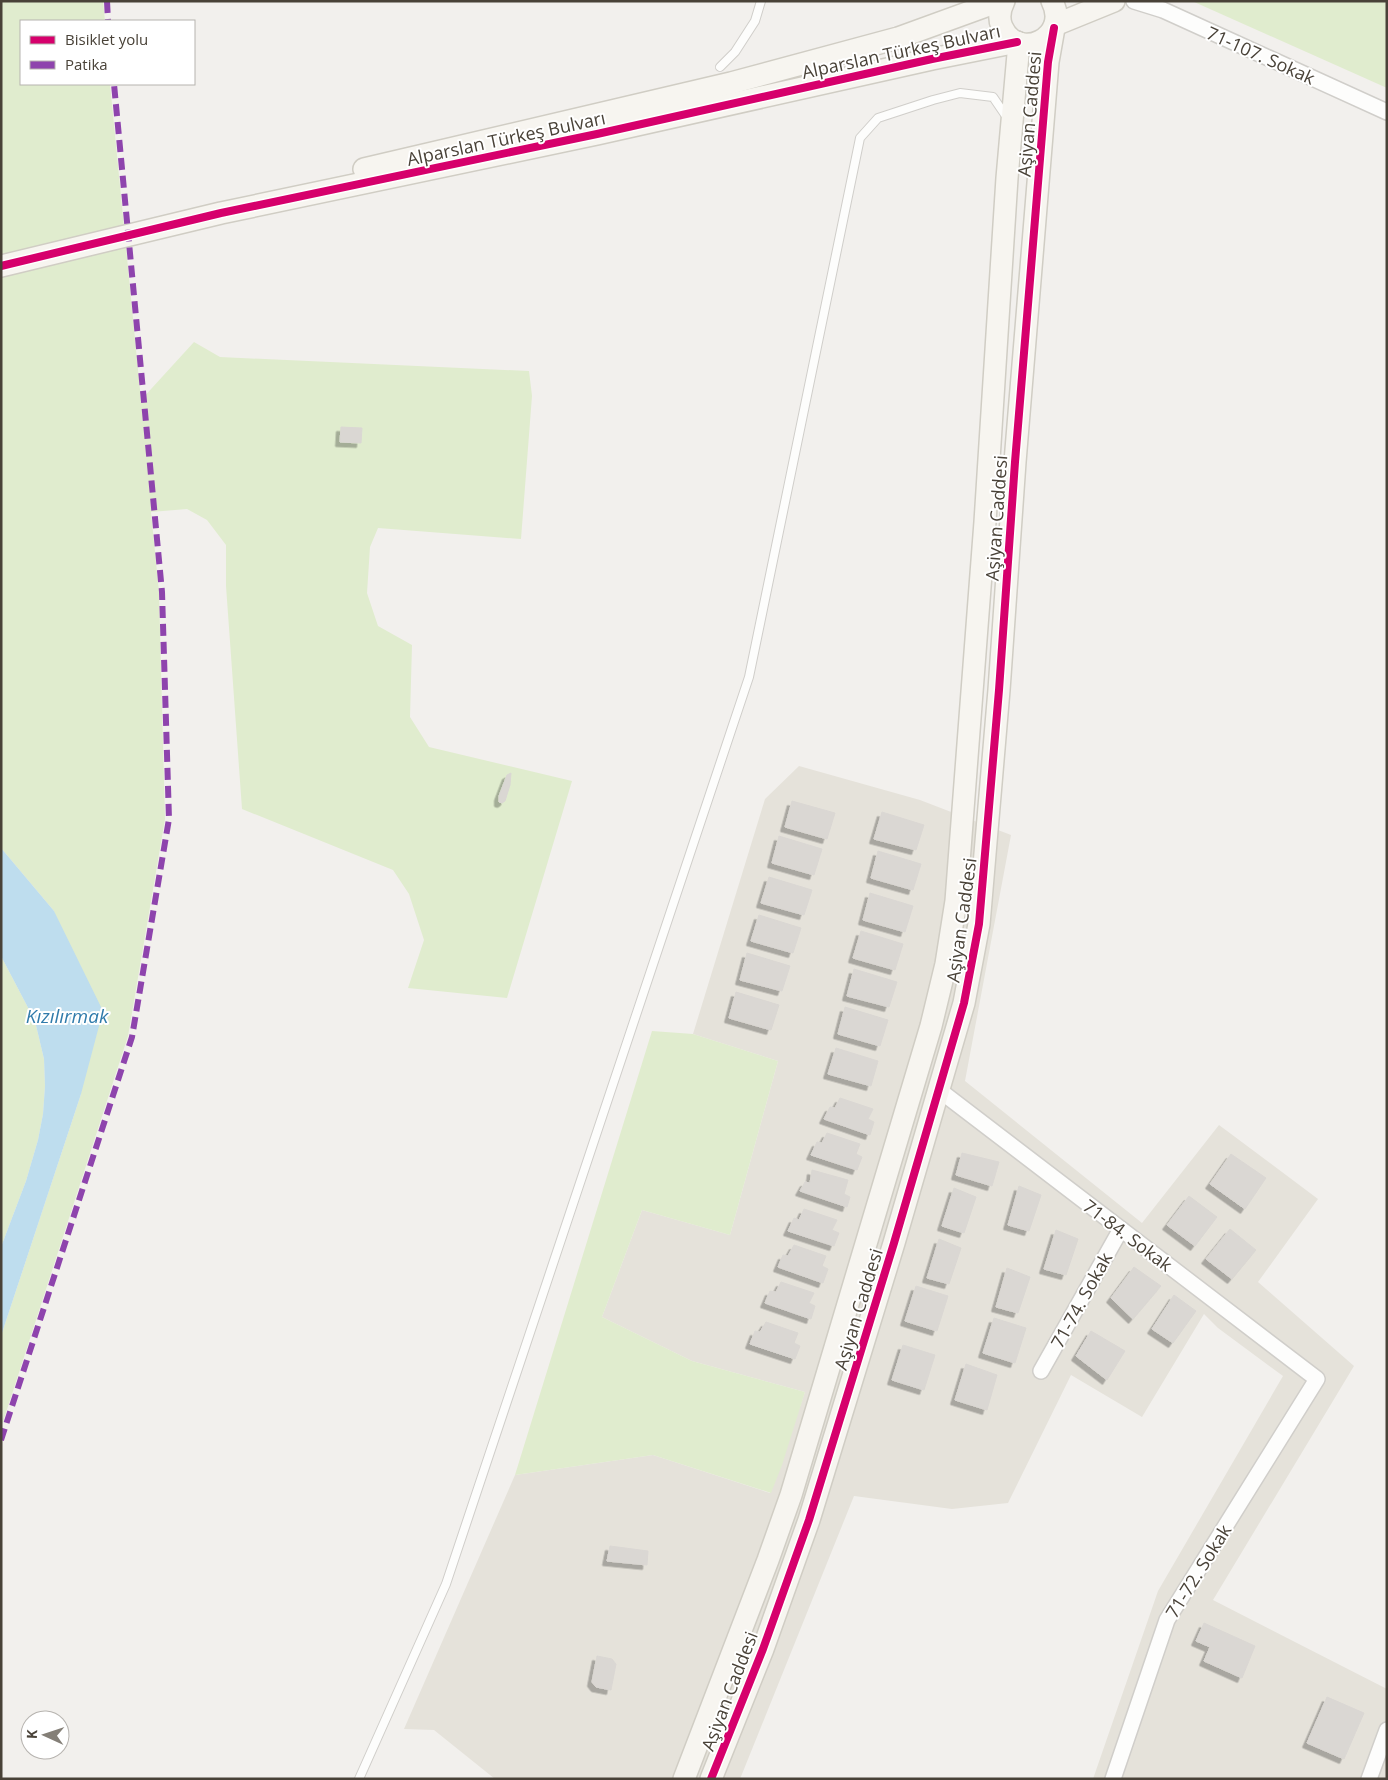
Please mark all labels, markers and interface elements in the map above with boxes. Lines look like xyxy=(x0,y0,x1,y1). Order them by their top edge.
street label: Alparslan Türkeş Bulvarı xyxy=(800,18,1002,84)
legend xyxy=(20,20,195,85)
street label: 71-107. Sokak xyxy=(1203,20,1319,90)
text: Bisiklet yolu xyxy=(65,29,148,49)
street label: Aşiyan Caddesi xyxy=(1012,50,1046,178)
text: Patika xyxy=(65,54,108,74)
street label: Alparslan Türkeş Bulvarı xyxy=(405,105,607,171)
street label: Aşiyan Caddesi xyxy=(980,454,1012,582)
street label: Aşiyan Caddesi xyxy=(940,856,982,984)
water label: Kızılırmak xyxy=(26,1003,109,1029)
street label: 71-84. Sokak xyxy=(1078,1194,1178,1277)
street label: Aşiyan Caddesi xyxy=(828,1245,888,1373)
street label: 71-74. Sokak xyxy=(1045,1247,1117,1352)
street label: 71-72. Sokak xyxy=(1160,1519,1237,1622)
street label: Aşiyan Caddesi xyxy=(695,1628,763,1754)
north arrow xyxy=(20,1710,70,1760)
text: K xyxy=(22,1728,41,1739)

